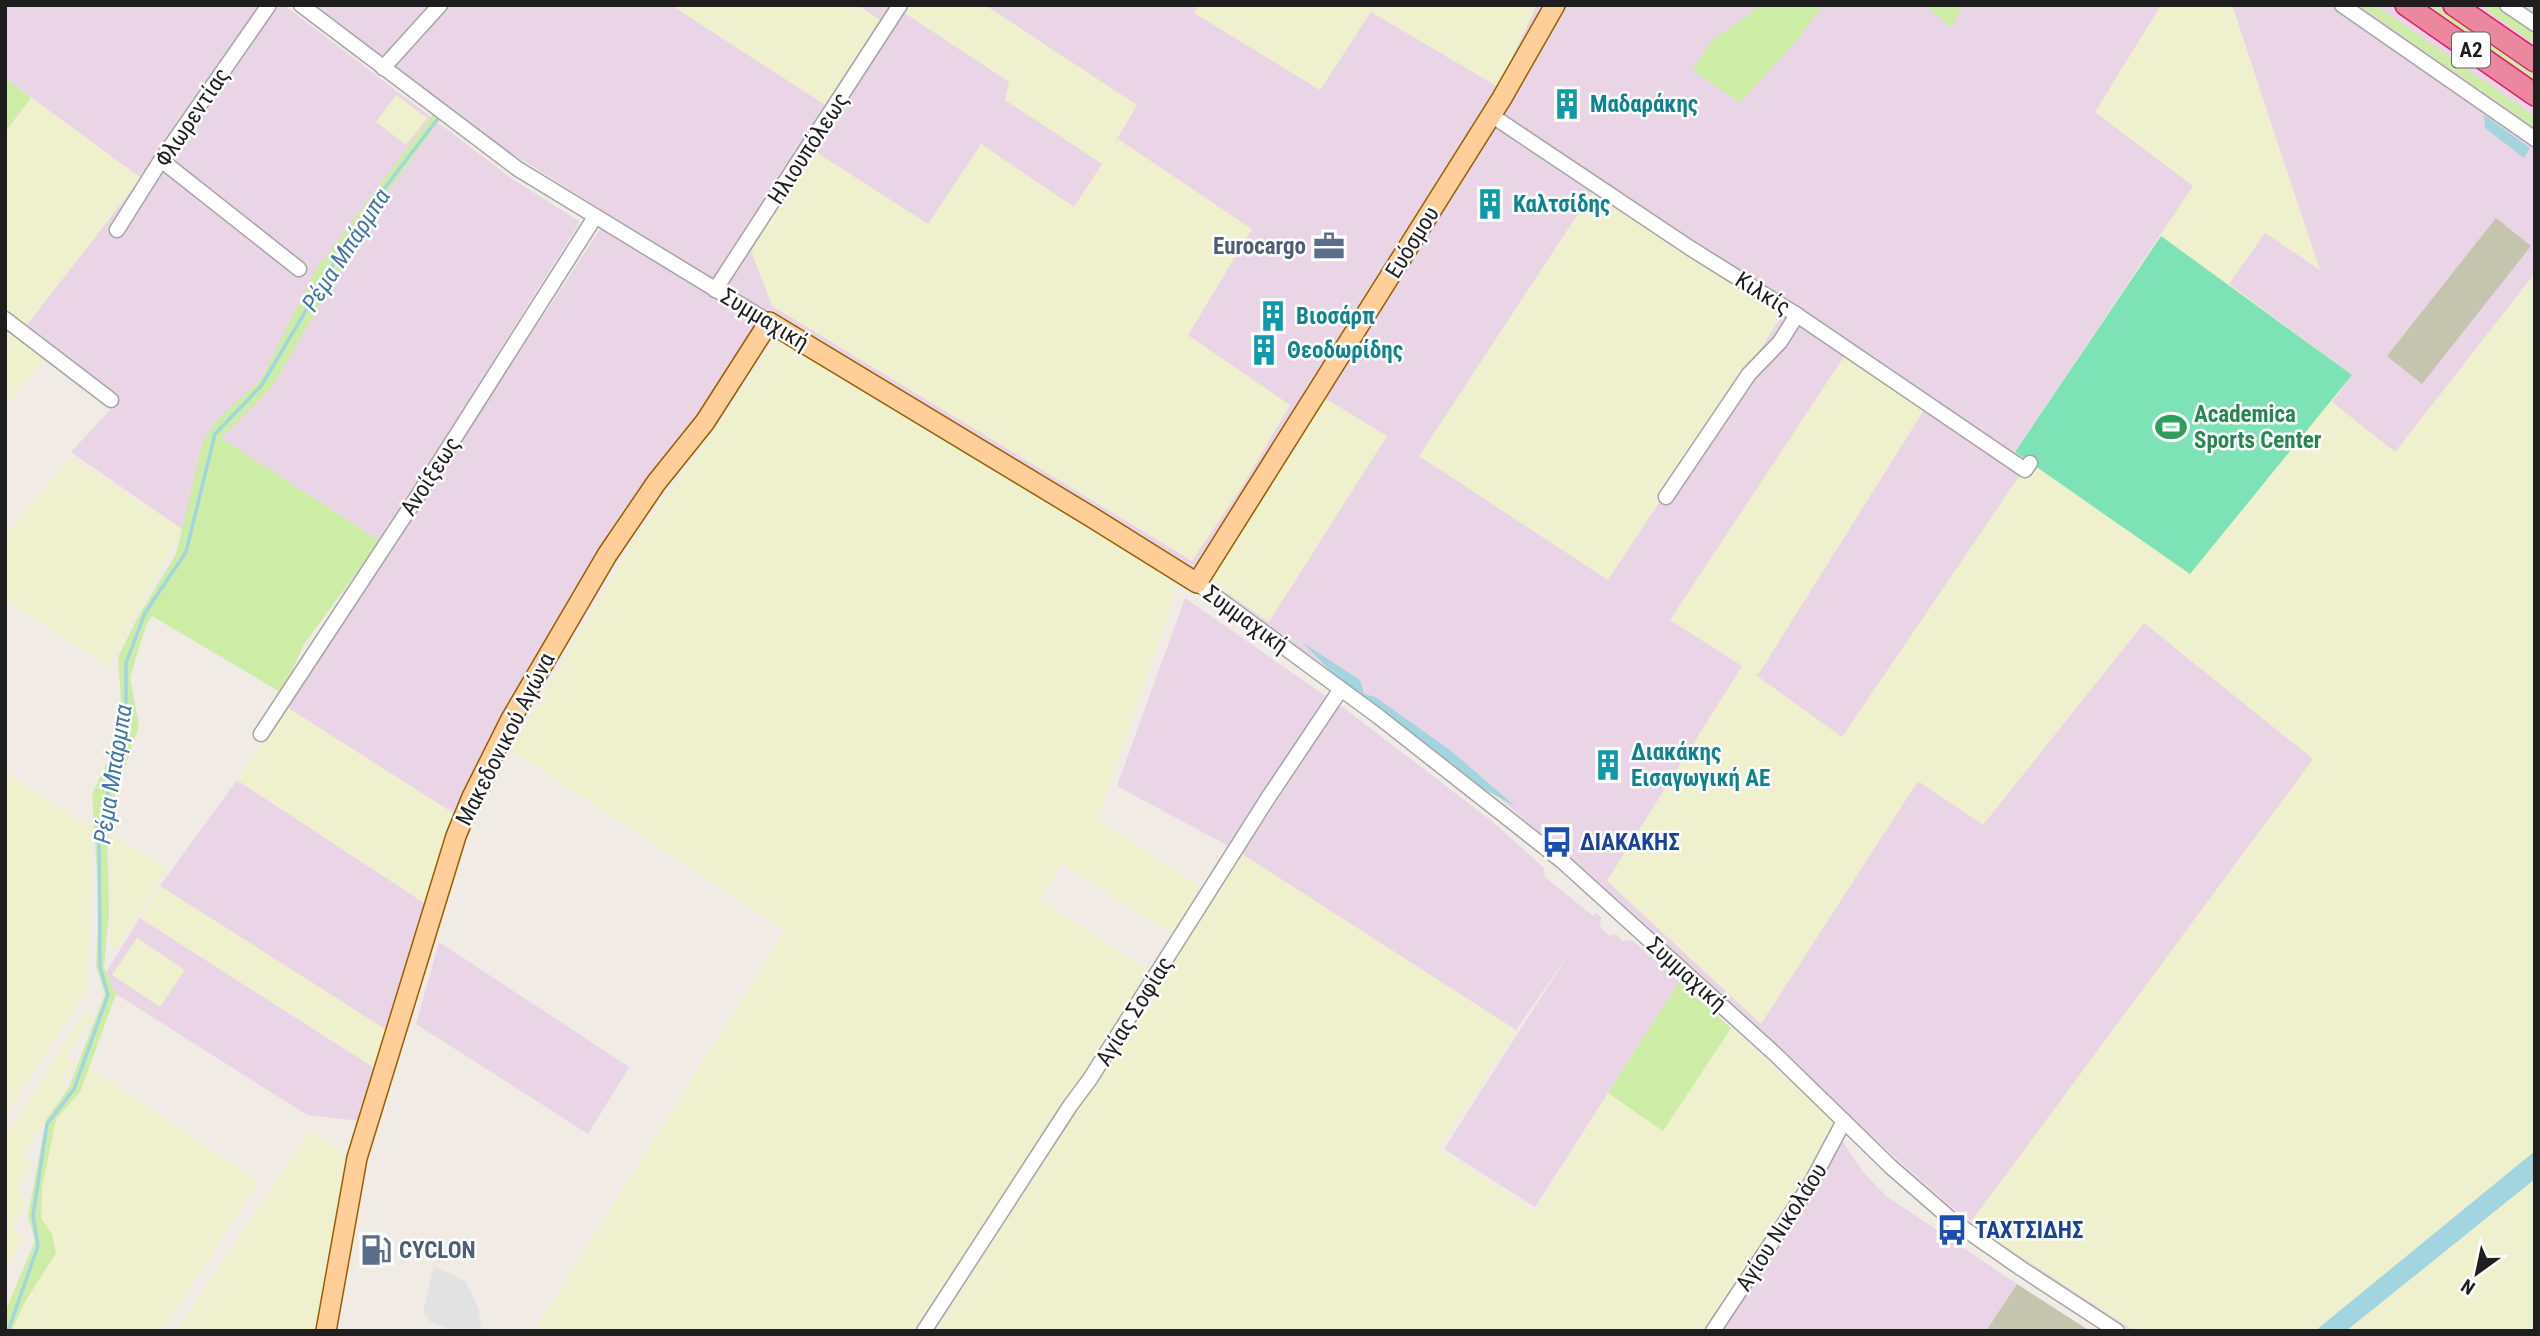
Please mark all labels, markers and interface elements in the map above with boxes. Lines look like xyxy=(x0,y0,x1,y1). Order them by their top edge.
road number: Α2 xyxy=(2452,32,2490,68)
street label: Φλωρεντίας xyxy=(149,63,235,172)
street label: Ηλιουπόλεως xyxy=(762,87,855,209)
building icon: Μαδαράκης xyxy=(1550,87,1584,121)
place label: Μαδαράκης xyxy=(1590,91,1698,118)
water label: Ρέμα Μπάρμπα xyxy=(296,183,396,317)
building icon: Καλτσίδης xyxy=(1473,187,1507,221)
place label: Καλτσίδης xyxy=(1513,191,1610,218)
street label: Ευόσμου xyxy=(1380,201,1445,283)
office icon: Eurocargo xyxy=(1312,229,1346,263)
place label: Eurocargo xyxy=(1213,233,1306,260)
street label: Κιλκίς xyxy=(1730,266,1795,321)
street label: Συμμαχική xyxy=(716,283,814,356)
building icon: Βιοσάρπ xyxy=(1256,299,1290,333)
place label: Βιοσάρπ xyxy=(1296,303,1375,330)
building icon: Θεοδωρίδης xyxy=(1247,333,1281,367)
place label: Θεοδωρίδης xyxy=(1287,337,1403,364)
place label: Academica Sports Center xyxy=(2194,401,2322,454)
sports icon: Academica Sports Center xyxy=(2154,410,2188,444)
street label: Ανοίξεως xyxy=(395,432,466,521)
street label: Συμμαχική xyxy=(1198,580,1293,659)
street label: Μακεδονικού Αγώνα xyxy=(450,648,561,830)
water label: Ρέμα Μπάρμπα xyxy=(88,702,138,846)
place label: Διακάκης Εισαγωγική ΑΕ xyxy=(1631,739,1770,792)
building icon: Διακάκης Εισαγωγική ΑΕ xyxy=(1591,748,1625,782)
bus stop icon: ΔΙΑΚΑΚΗΣ xyxy=(1540,825,1574,859)
place label: ΔΙΑΚΑΚΗΣ xyxy=(1580,829,1680,856)
street label: Συμμαχική xyxy=(1641,932,1732,1017)
street label: Αγίας Σοφίας xyxy=(1090,952,1179,1071)
street label: Αγίου Νικολάου xyxy=(1730,1158,1833,1296)
bus stop icon: ΤΑΧΤΣΙΔΗΣ xyxy=(1935,1213,1969,1247)
place label: ΤΑΧΤΣΙΔΗΣ xyxy=(1975,1217,2083,1244)
fuel station icon: CYCLON xyxy=(359,1233,393,1267)
place label: CYCLON xyxy=(399,1237,476,1264)
north arrow xyxy=(2442,1238,2512,1308)
text: N xyxy=(2457,1274,2479,1300)

